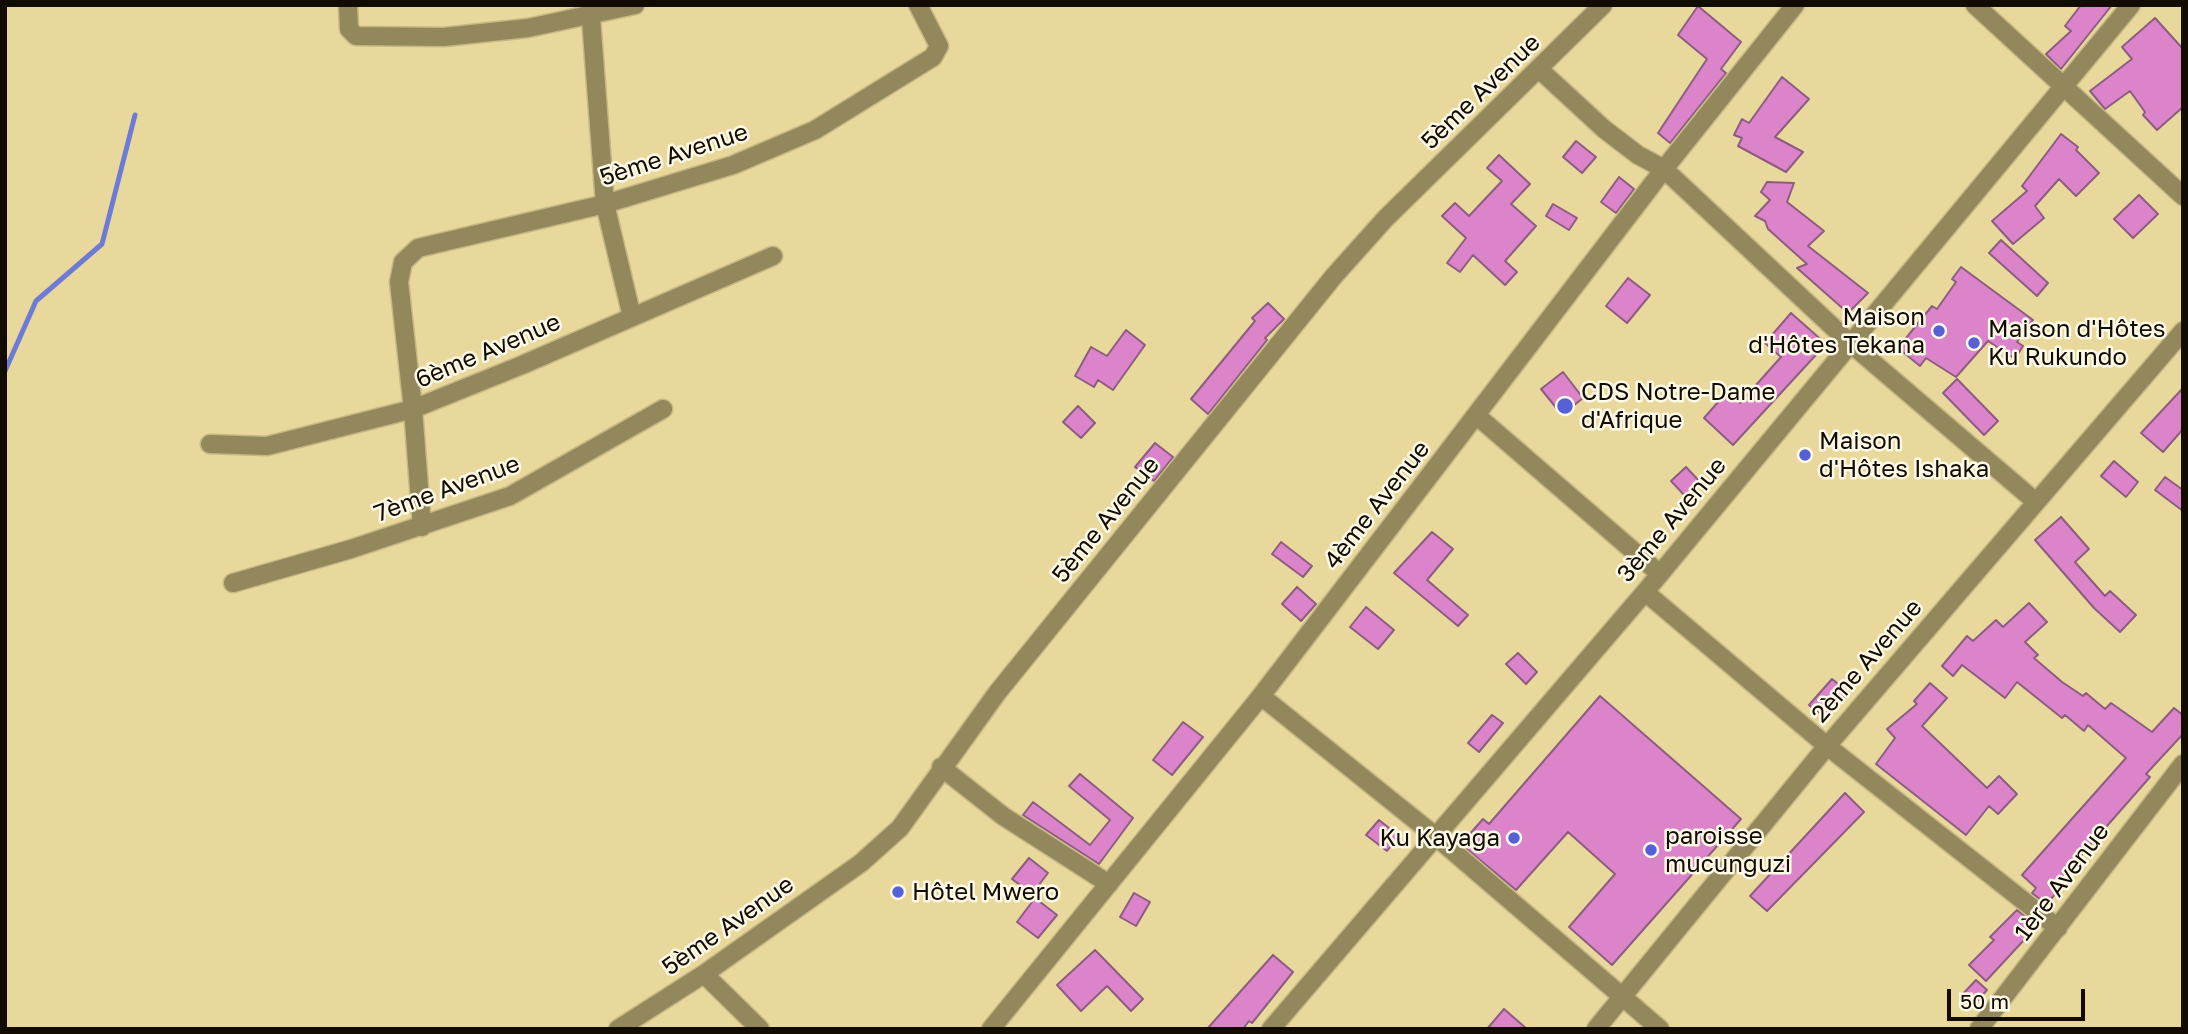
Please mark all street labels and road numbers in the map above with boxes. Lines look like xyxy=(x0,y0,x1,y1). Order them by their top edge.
street label: 5ème Avenue xyxy=(1416,28,1546,156)
street label: 5ème Avenue xyxy=(596,118,752,192)
street label: 6ème Avenue xyxy=(411,308,565,394)
street label: 4ème Avenue xyxy=(1318,435,1436,575)
street label: 7ème Avenue xyxy=(370,449,524,529)
street label: 5ème Avenue xyxy=(1046,451,1166,589)
street label: 3ème Avenue xyxy=(1612,452,1732,588)
street label: 2ème Avenue xyxy=(1806,594,1928,728)
street label: 1ère Avenue xyxy=(2009,818,2115,946)
street label: 5ème Avenue xyxy=(657,870,799,982)

